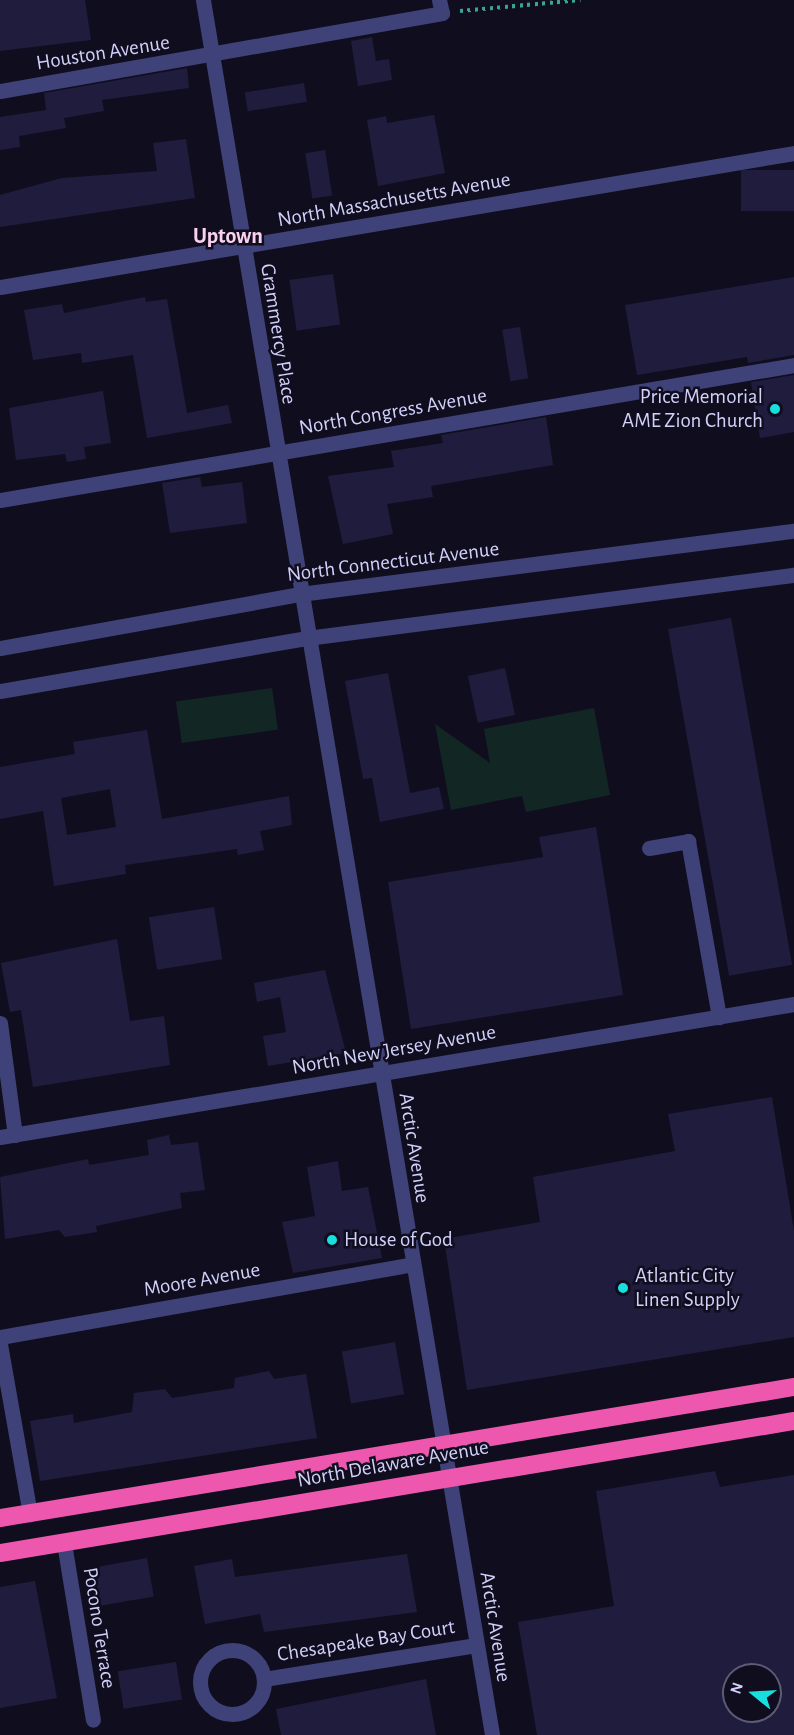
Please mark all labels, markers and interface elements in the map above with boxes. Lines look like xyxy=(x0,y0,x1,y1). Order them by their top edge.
street label: Houston Avenue xyxy=(34,30,172,76)
street label: North Massachusetts Avenue xyxy=(276,167,512,233)
district label: Uptown xyxy=(193,224,263,250)
street label: Grammercy Place xyxy=(254,262,302,406)
street label: North Congress Avenue xyxy=(297,383,489,441)
place label: Price Memorial AME Zion Church xyxy=(622,384,763,434)
marker: Price Memorial AME Zion Church xyxy=(768,402,782,416)
street label: North Connecticut Avenue xyxy=(285,536,501,588)
street label: North New Jersey Avenue xyxy=(290,1020,498,1080)
street label: Arctic Avenue xyxy=(393,1091,435,1205)
place label: House of God xyxy=(344,1227,453,1253)
marker: House of God xyxy=(325,1233,339,1247)
street label: Moore Avenue xyxy=(142,1257,262,1303)
place label: Atlantic City Linen Supply xyxy=(635,1263,740,1313)
marker: Atlantic City Linen Supply xyxy=(616,1281,630,1295)
street label: North Delaware Avenue xyxy=(295,1435,491,1493)
street label: Pocono Terrace xyxy=(77,1566,121,1690)
street label: Arctic Avenue xyxy=(474,1570,516,1684)
street label: Chesapeake Bay Court xyxy=(275,1615,457,1667)
north arrow xyxy=(722,1663,782,1723)
text: N xyxy=(727,1680,746,1696)

